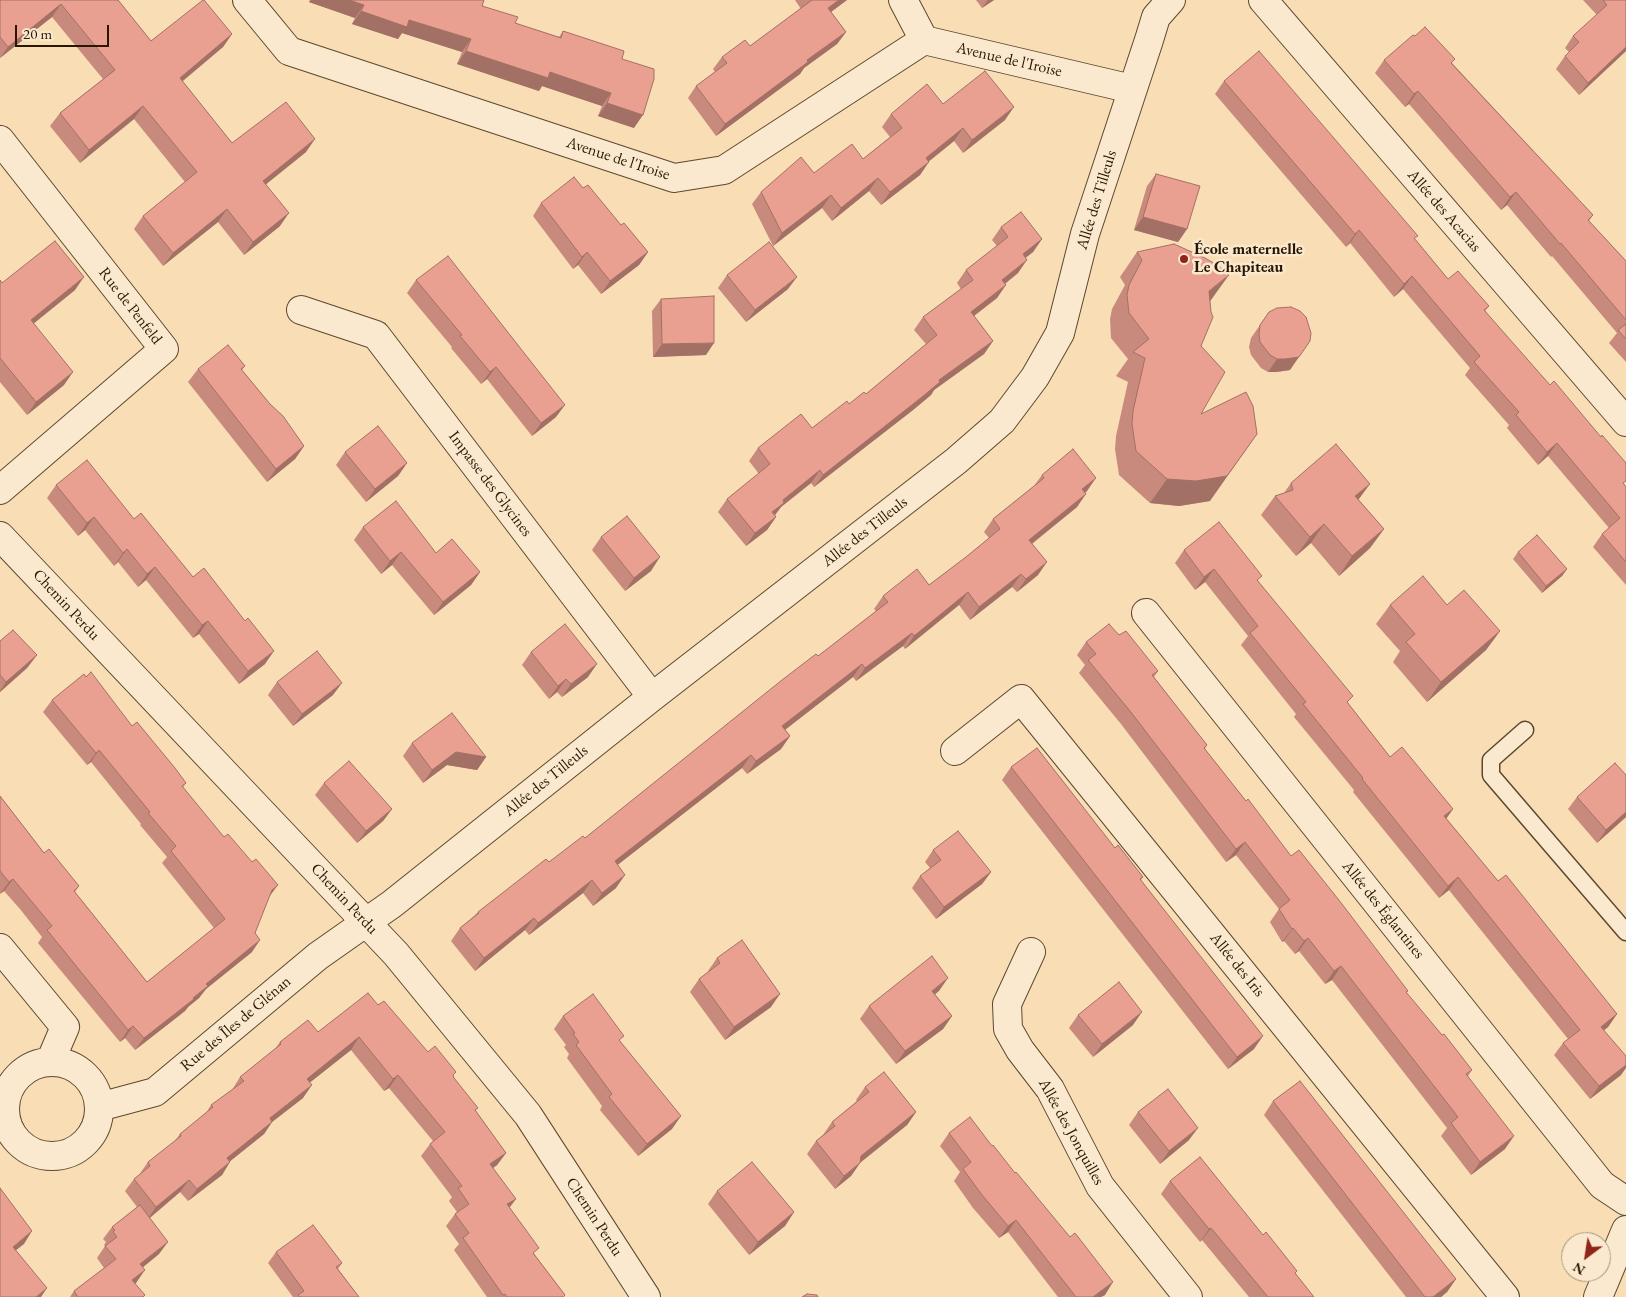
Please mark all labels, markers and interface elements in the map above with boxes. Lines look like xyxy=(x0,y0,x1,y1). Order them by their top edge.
scale bar xyxy=(18,15,111,47)
text: 20 m xyxy=(23,24,52,43)
street label: Avenue de l'Iroise xyxy=(954,39,1064,81)
street label: Avenue de l'Iroise xyxy=(564,133,672,185)
street label: Allée des Tilleuls xyxy=(1073,148,1121,252)
street label: Allée des Acacias xyxy=(1403,166,1485,256)
place label: École maternelle Le Chapiteau xyxy=(1194,240,1303,278)
marker: École maternelle Le Chapiteau xyxy=(1178,253,1190,265)
street label: Rue de Penfeld xyxy=(94,264,166,348)
street label: Impasse des Glycines xyxy=(444,427,536,541)
street label: Allée des Tilleuls xyxy=(819,493,911,571)
street label: Chemin Perdu xyxy=(28,566,104,644)
street label: Allée des Tilleuls xyxy=(500,741,592,821)
street label: Allée des Églantines xyxy=(1338,857,1428,963)
street label: Chemin Perdu xyxy=(306,860,382,938)
street label: Allée des Iris xyxy=(1205,929,1269,1001)
street label: Rue des Îles de Glénan xyxy=(177,972,295,1076)
street label: Allée des Jonquilles xyxy=(1034,1075,1108,1189)
street label: Chemin Perdu xyxy=(561,1174,627,1260)
north arrow xyxy=(1561,1232,1611,1282)
text: N xyxy=(1569,1258,1588,1280)

